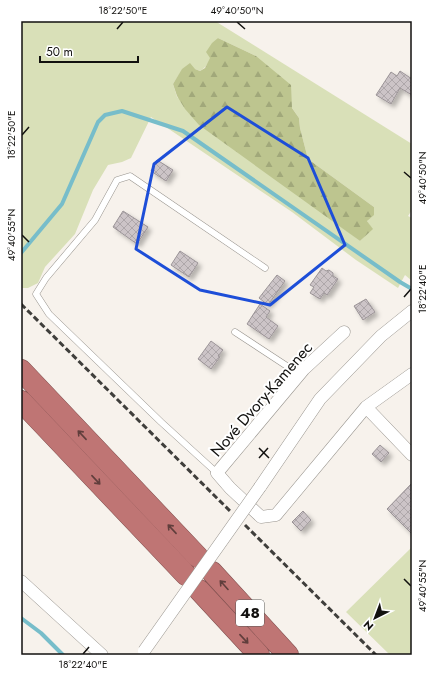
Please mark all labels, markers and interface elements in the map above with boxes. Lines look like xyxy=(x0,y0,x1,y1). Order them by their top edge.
text: 18°22'50"E xyxy=(99,3,147,18)
text: 49°40'50"N xyxy=(210,3,264,18)
scale bar xyxy=(40,38,138,64)
text: 50 m xyxy=(46,43,73,61)
text: 18°22'50"E xyxy=(4,111,19,159)
text: 49°40'50"N xyxy=(415,151,430,205)
text: 49°40'55"N xyxy=(4,209,19,261)
text: 18°22'40"E xyxy=(415,265,430,313)
street label: Nové Dvory-Kamenec xyxy=(205,337,318,462)
one-way arrow xyxy=(77,430,87,440)
one-way arrow xyxy=(91,475,100,485)
one-way arrow xyxy=(167,524,176,534)
text: 49°40'55"N xyxy=(415,560,430,612)
one-way arrow xyxy=(219,580,229,590)
north arrow xyxy=(355,598,395,638)
road number: 48 xyxy=(236,600,264,626)
text: N xyxy=(360,617,377,634)
one-way arrow xyxy=(240,634,249,644)
text: 18°22'40"E xyxy=(59,657,107,672)

